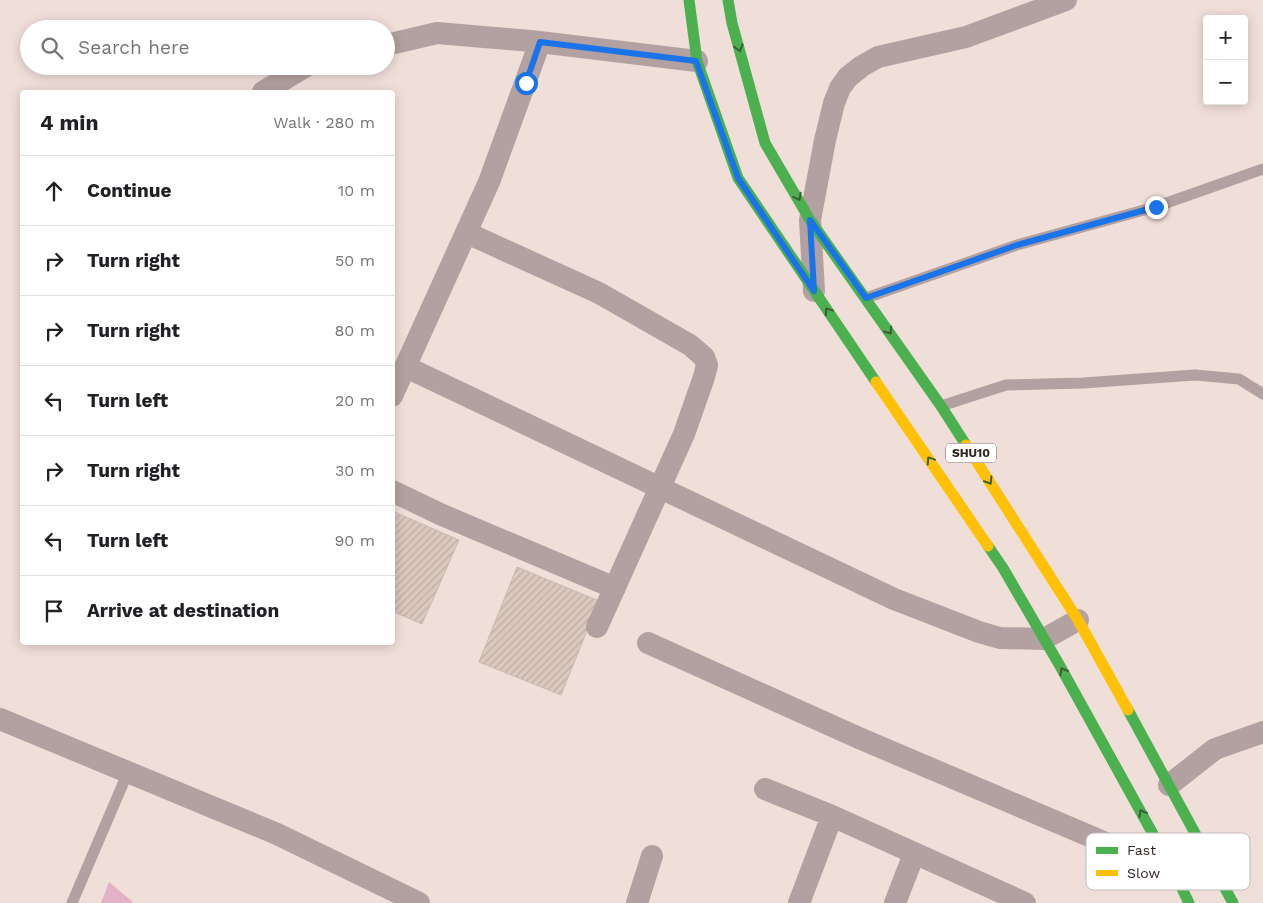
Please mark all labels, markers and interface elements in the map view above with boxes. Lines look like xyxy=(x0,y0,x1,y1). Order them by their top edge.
map controls xyxy=(1203,15,1248,105)
button: + xyxy=(1203,15,1248,60)
search box xyxy=(20,20,395,75)
icon: search xyxy=(38,34,66,62)
text: Search here xyxy=(78,36,189,59)
one-way arrow xyxy=(733,43,743,51)
button: − xyxy=(1203,60,1248,105)
route start xyxy=(515,72,538,95)
text: 4 min xyxy=(40,110,98,135)
text: Walk · 280 m xyxy=(273,113,375,132)
icon: ahead xyxy=(40,177,68,205)
text: Continue xyxy=(87,179,171,202)
text: 10 m xyxy=(338,181,375,200)
one-way arrow xyxy=(791,192,801,201)
route end xyxy=(1145,196,1168,219)
icon: right xyxy=(40,247,68,275)
text: Turn right xyxy=(87,249,180,272)
text: 50 m xyxy=(335,251,375,270)
one-way arrow xyxy=(825,308,834,317)
icon: right xyxy=(40,317,68,345)
text: Turn right xyxy=(87,319,180,342)
text: 80 m xyxy=(334,321,375,340)
one-way arrow xyxy=(883,326,892,335)
icon: left xyxy=(40,387,68,415)
text: Turn left xyxy=(87,389,168,412)
text: 20 m xyxy=(335,391,375,410)
road number: SHU10 xyxy=(946,443,996,462)
one-way arrow xyxy=(927,456,936,466)
icon: right xyxy=(40,457,68,485)
text: Turn right xyxy=(87,459,180,482)
text: 30 m xyxy=(335,461,375,480)
one-way arrow xyxy=(983,475,992,485)
icon: left xyxy=(40,527,68,555)
text: Turn left xyxy=(87,529,168,552)
text: 90 m xyxy=(334,531,375,550)
icon: arrive xyxy=(40,597,68,625)
text: Arrive at destination xyxy=(87,599,279,622)
one-way arrow xyxy=(1060,667,1070,676)
one-way arrow xyxy=(1138,810,1148,819)
legend xyxy=(1086,833,1250,890)
text: Fast xyxy=(1127,842,1156,858)
text: Slow xyxy=(1127,865,1160,881)

